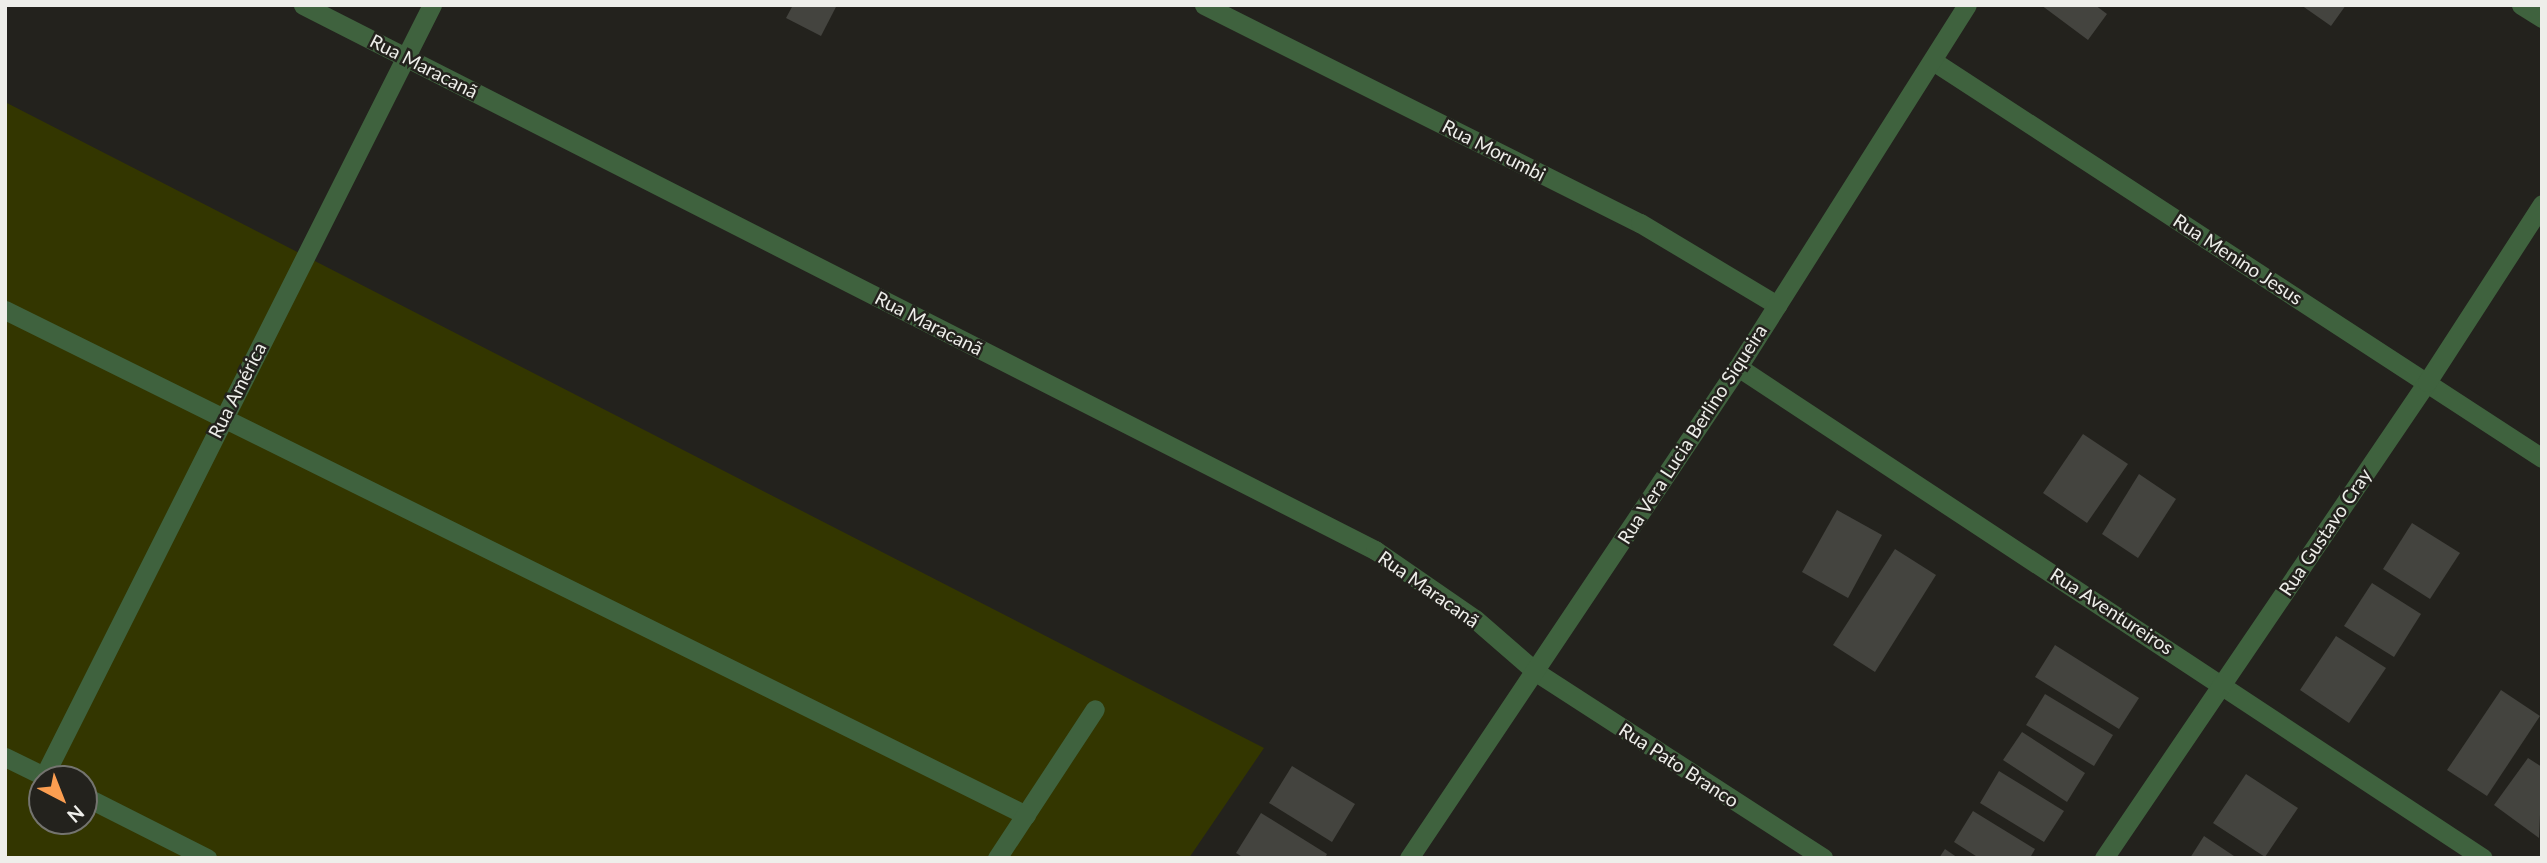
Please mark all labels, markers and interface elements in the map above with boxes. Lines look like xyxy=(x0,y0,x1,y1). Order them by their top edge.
street label: Rua Maracanã xyxy=(366,29,482,103)
street label: Rua Morumbi xyxy=(1439,114,1549,186)
street label: Rua Menino Jesus xyxy=(2169,209,2307,309)
street label: Rua Maracanã xyxy=(871,286,987,360)
street label: Rua Vera Lucia Berlino Siqueira xyxy=(1612,320,1772,548)
street label: Rua América xyxy=(203,338,271,442)
street label: Rua Gustavo Cray xyxy=(2274,464,2376,600)
street label: Rua Maracanã xyxy=(1374,546,1484,632)
street label: Rua Aventureiros xyxy=(2046,563,2178,659)
street label: Rua Pato Branco xyxy=(1615,718,1743,812)
north arrow xyxy=(28,765,98,835)
text: N xyxy=(63,801,89,828)

